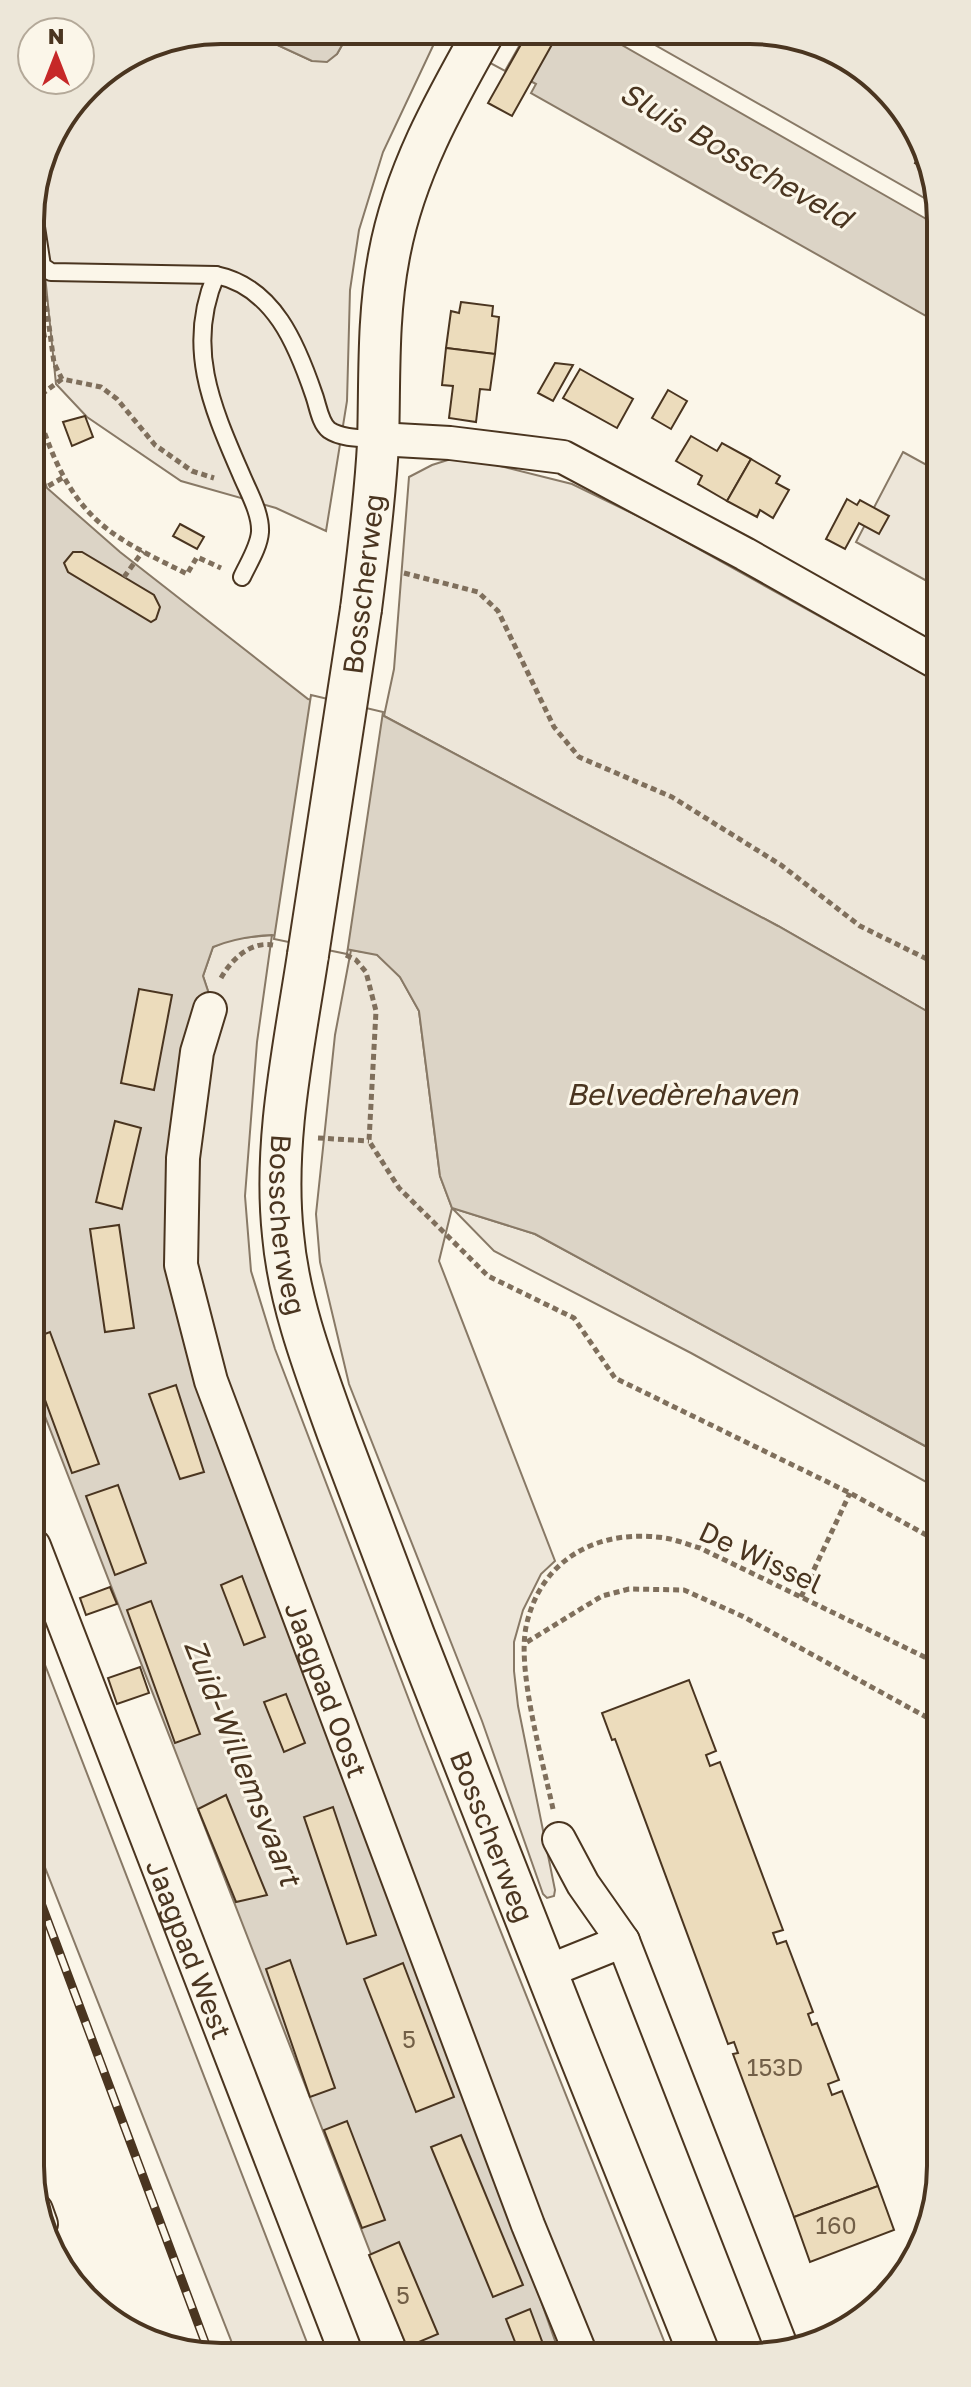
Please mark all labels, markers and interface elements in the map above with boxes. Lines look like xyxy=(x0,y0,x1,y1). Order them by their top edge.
north arrow xyxy=(16,16,96,96)
text: N xyxy=(48,22,64,49)
water label: Sluis Bosscheveld xyxy=(614,74,861,238)
street label: Bosscherweg xyxy=(336,492,390,676)
water label: Belvedèrehaven xyxy=(566,1076,799,1112)
street label: Bosscherweg xyxy=(264,1133,314,1318)
street label: De Wissel xyxy=(694,1514,828,1600)
street label: Jaagpad Oost xyxy=(279,1597,375,1782)
water label: Zuid-Willemsvaart xyxy=(177,1633,310,1894)
street label: Bosscherweg xyxy=(444,1746,541,1927)
street label: Jaagpad West xyxy=(140,1854,239,2043)
house number: 5 xyxy=(402,2024,416,2053)
house number: 153D xyxy=(747,2052,803,2081)
house number: 160 xyxy=(815,2210,857,2239)
house number: 5 xyxy=(396,2280,410,2309)

